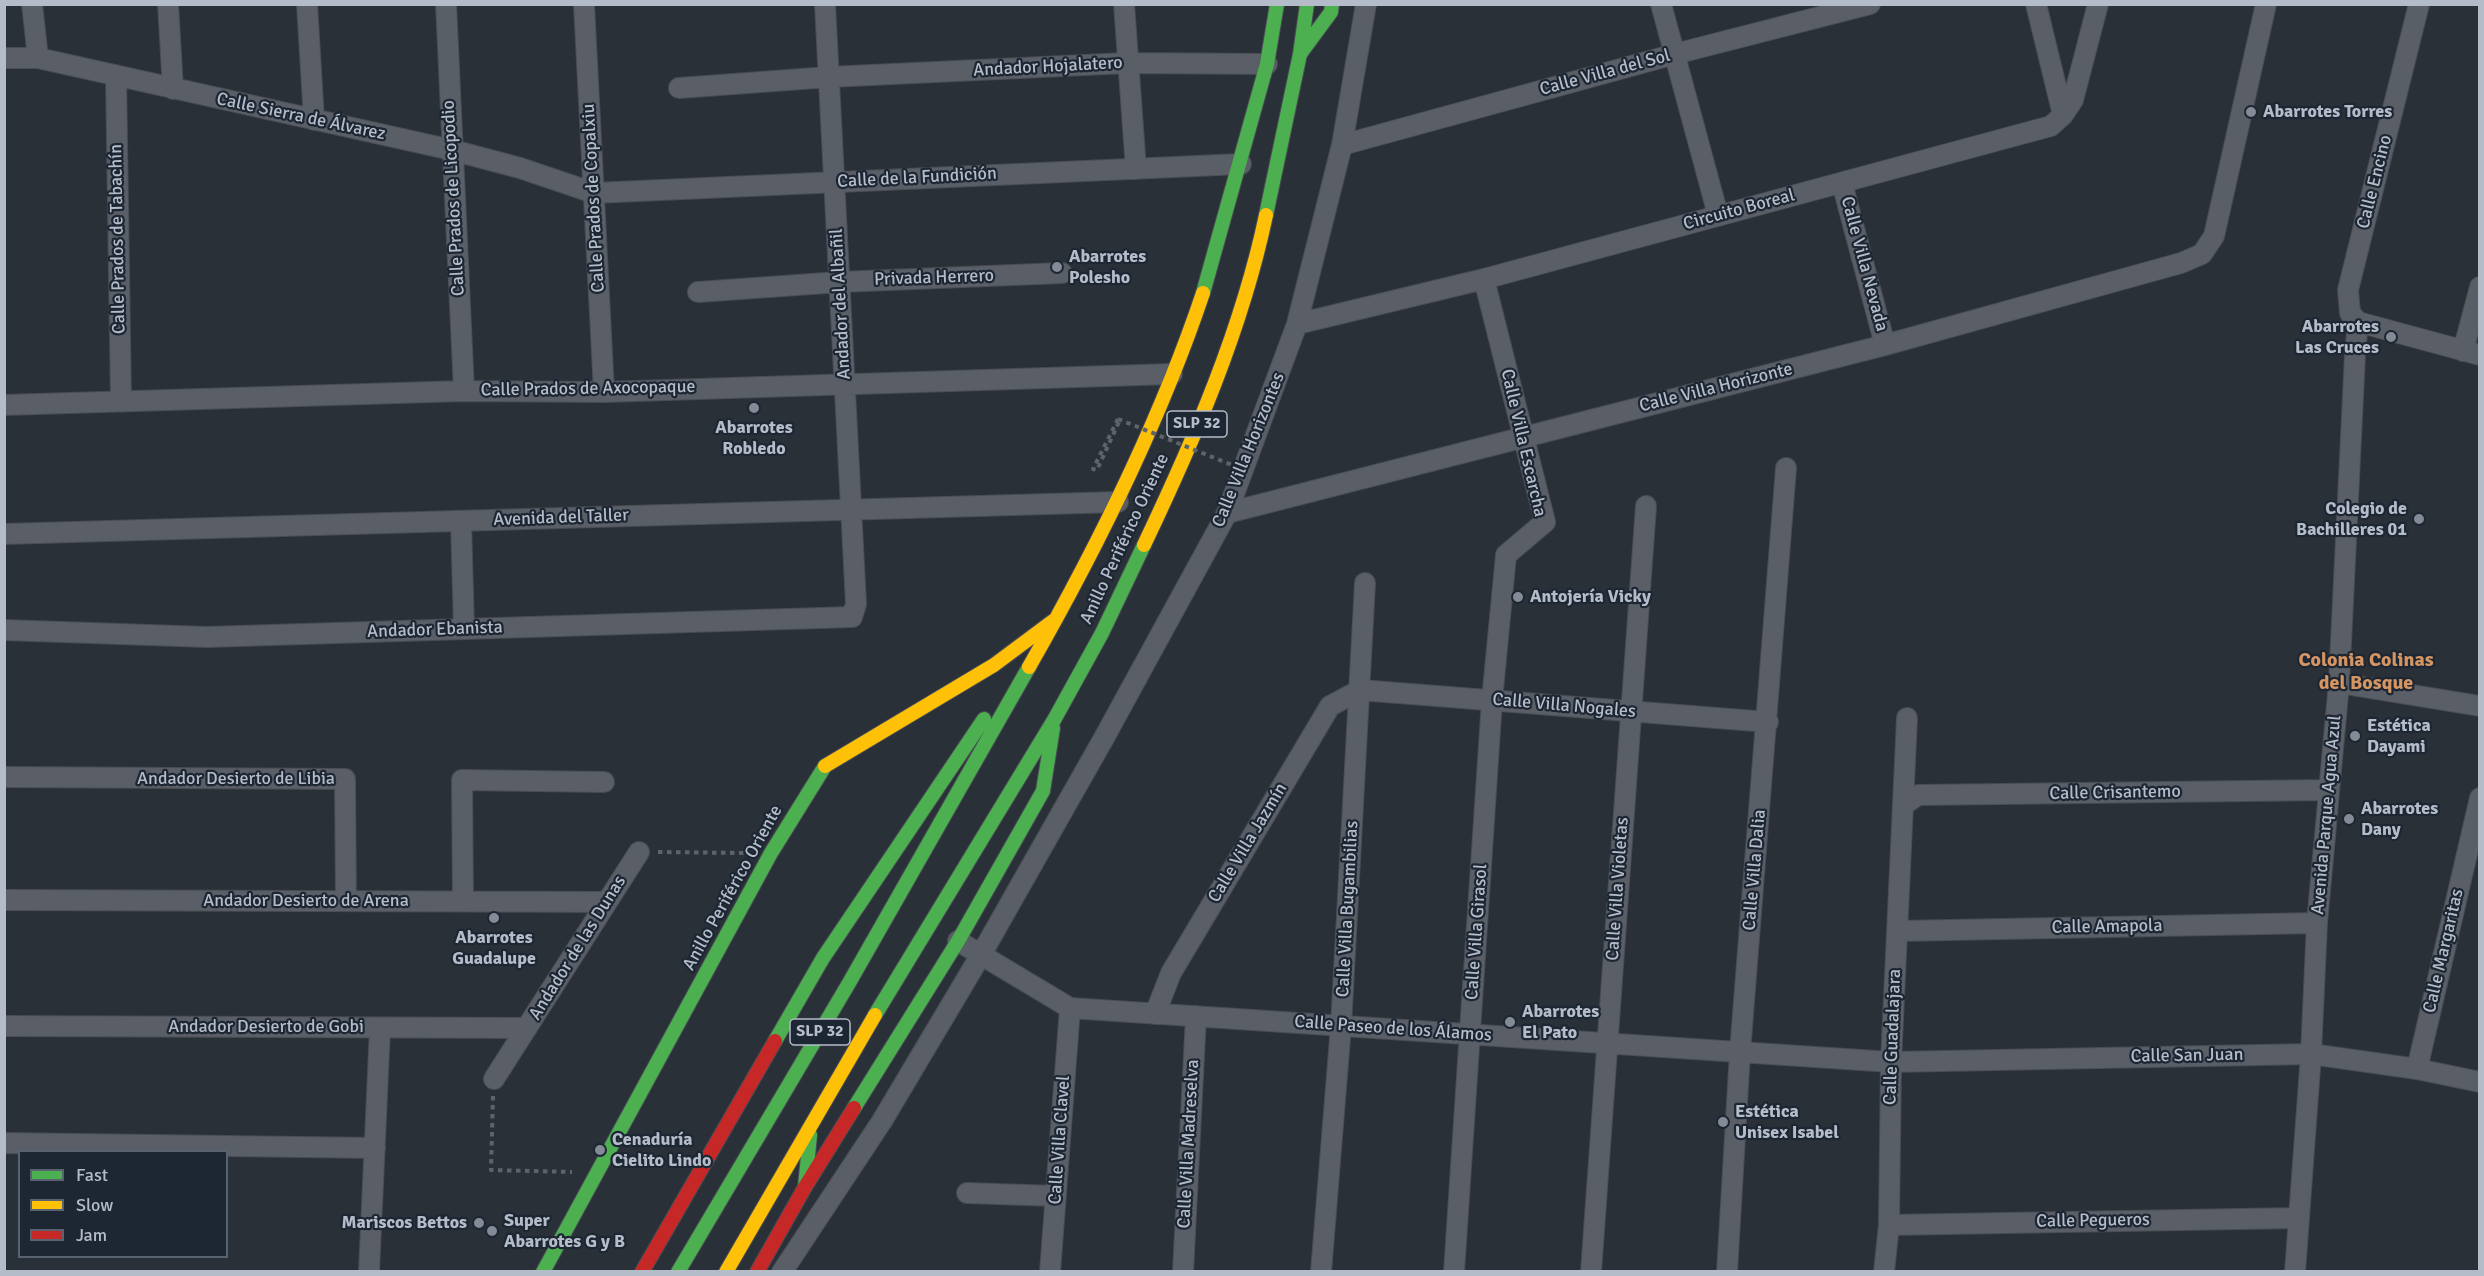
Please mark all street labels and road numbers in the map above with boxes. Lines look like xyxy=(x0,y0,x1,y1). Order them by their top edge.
street label: Calle Villa del Sol xyxy=(1537,45,1673,101)
street label: Andador Hojalatero xyxy=(973,52,1123,82)
street label: Calle Sierra de Álvarez xyxy=(215,89,387,145)
street label: Calle Prados de Licopodio xyxy=(438,100,470,296)
street label: Calle Prados de Copalxiu xyxy=(578,103,610,293)
street label: Calle Encino xyxy=(2353,133,2397,231)
street label: Calle Prados de Tabachín xyxy=(106,144,130,334)
street label: Calle de la Fundición xyxy=(837,163,997,193)
street label: Circuito Boreal xyxy=(1681,185,1797,235)
street label: Calle Villa Nevada xyxy=(1836,194,1892,334)
street label: Andador del Albañil xyxy=(826,228,856,380)
street label: Privada Herrero xyxy=(874,265,994,291)
street label: Calle Villa Horizonte xyxy=(1637,359,1795,417)
street label: Calle Villa Escarcha xyxy=(1495,367,1551,519)
street label: Calle Villa Horizontes xyxy=(1208,369,1290,531)
street label: Calle Prados de Axocopaque xyxy=(480,376,696,402)
road number: SLP 32 xyxy=(1167,411,1227,437)
street label: Anillo Periférico Oriente xyxy=(1076,450,1174,628)
street label: Avenida del Taller xyxy=(493,505,629,531)
street label: Andador Ebanista xyxy=(367,617,503,643)
street label: Calle Villa Nogales xyxy=(1491,689,1637,723)
street label: Avenida Parque Agua Azul xyxy=(2308,714,2346,916)
street label: Andador Desierto de Libia xyxy=(137,768,335,790)
street label: Calle Villa Jazmín xyxy=(1204,779,1292,907)
street label: Calle Crisantemo xyxy=(2049,781,2181,805)
street label: Anillo Periférico Oriente xyxy=(679,802,787,974)
street label: Calle Villa Dalia xyxy=(1739,809,1771,931)
street label: Calle Villa Violetas xyxy=(1602,817,1634,961)
street label: Calle Villa Bugambilias xyxy=(1333,820,1363,998)
street label: Calle Villa Girasol xyxy=(1461,863,1493,1001)
street label: Andador de las Dunas xyxy=(525,872,631,1024)
street label: Calle Margaritas xyxy=(2419,887,2469,1015)
street label: Andador Desierto de Arena xyxy=(203,890,409,912)
street label: Calle Amapola xyxy=(2051,915,2163,939)
street label: Calle Guadalajara xyxy=(1880,968,1906,1106)
street label: Calle Paseo de los Álamos xyxy=(1294,1011,1492,1047)
street label: Andador Desierto de Gobi xyxy=(168,1016,364,1038)
road number: SLP 32 xyxy=(790,1019,850,1045)
street label: Calle San Juan xyxy=(2130,1044,2244,1068)
street label: Calle Villa Madreselva xyxy=(1174,1059,1204,1229)
street label: Calle Villa Clavel xyxy=(1045,1075,1075,1205)
street label: Calle Pegueros xyxy=(2036,1209,2150,1233)

